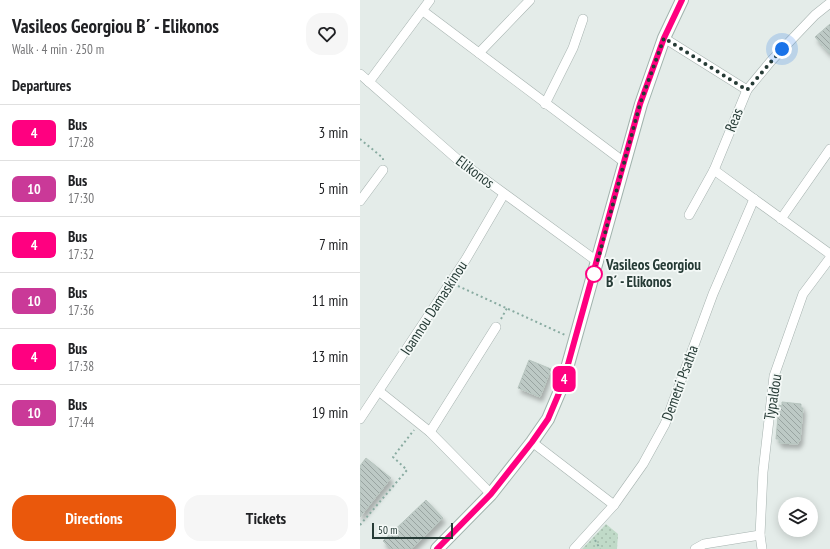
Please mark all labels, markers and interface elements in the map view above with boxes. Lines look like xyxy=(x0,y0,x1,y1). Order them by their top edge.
button: heart xyxy=(306,13,348,55)
text: Vasileos Georgiou B´ - Elikonos xyxy=(12,14,219,38)
your location xyxy=(772,39,792,59)
text: Walk · 4 min · 250 m xyxy=(12,41,104,58)
text: Departures xyxy=(12,76,71,95)
street label: Reas xyxy=(720,105,747,134)
text: Bus xyxy=(68,115,87,134)
text: 3 min xyxy=(318,123,348,142)
text: 4 xyxy=(31,124,37,142)
text: 17:28 xyxy=(68,134,94,151)
street label: Elikonos xyxy=(452,151,498,192)
text: Bus xyxy=(68,171,87,190)
text: 5 min xyxy=(318,179,348,198)
text: 10 xyxy=(27,180,41,198)
text: 17:30 xyxy=(68,190,94,207)
text: Bus xyxy=(68,227,87,246)
text: 7 min xyxy=(319,235,348,254)
text: 4 xyxy=(31,236,37,254)
text: 17:32 xyxy=(68,246,94,263)
place label: Vasileos Georgiou B´ - Elikonos xyxy=(605,255,701,291)
street label: Ioannou Damaskinou xyxy=(396,257,471,358)
marker: Vasileos Georgiou B´ - Elikonos xyxy=(585,265,603,283)
text: Bus xyxy=(68,283,87,302)
text: 11 min xyxy=(312,291,348,310)
text: 10 xyxy=(27,292,41,310)
text: 17:36 xyxy=(68,302,94,319)
text: Bus xyxy=(68,339,87,358)
street label: Demetri Psatha xyxy=(657,343,702,423)
text: 13 min xyxy=(312,347,348,366)
text: 4 xyxy=(31,348,37,366)
text: 17:38 xyxy=(68,358,94,375)
line badge: 4 xyxy=(551,366,577,392)
text: 4 xyxy=(561,370,567,388)
street label: Typaldou xyxy=(760,373,786,421)
text: Bus xyxy=(68,395,87,414)
text: 19 min xyxy=(312,403,348,422)
text: 10 xyxy=(27,404,41,422)
text: 17:44 xyxy=(68,414,94,431)
button: Directions xyxy=(12,495,176,541)
button: Tickets xyxy=(184,495,348,541)
map controls xyxy=(778,497,818,537)
button: layers xyxy=(778,497,818,537)
scale bar xyxy=(372,521,453,540)
text: 50 m xyxy=(378,523,397,537)

